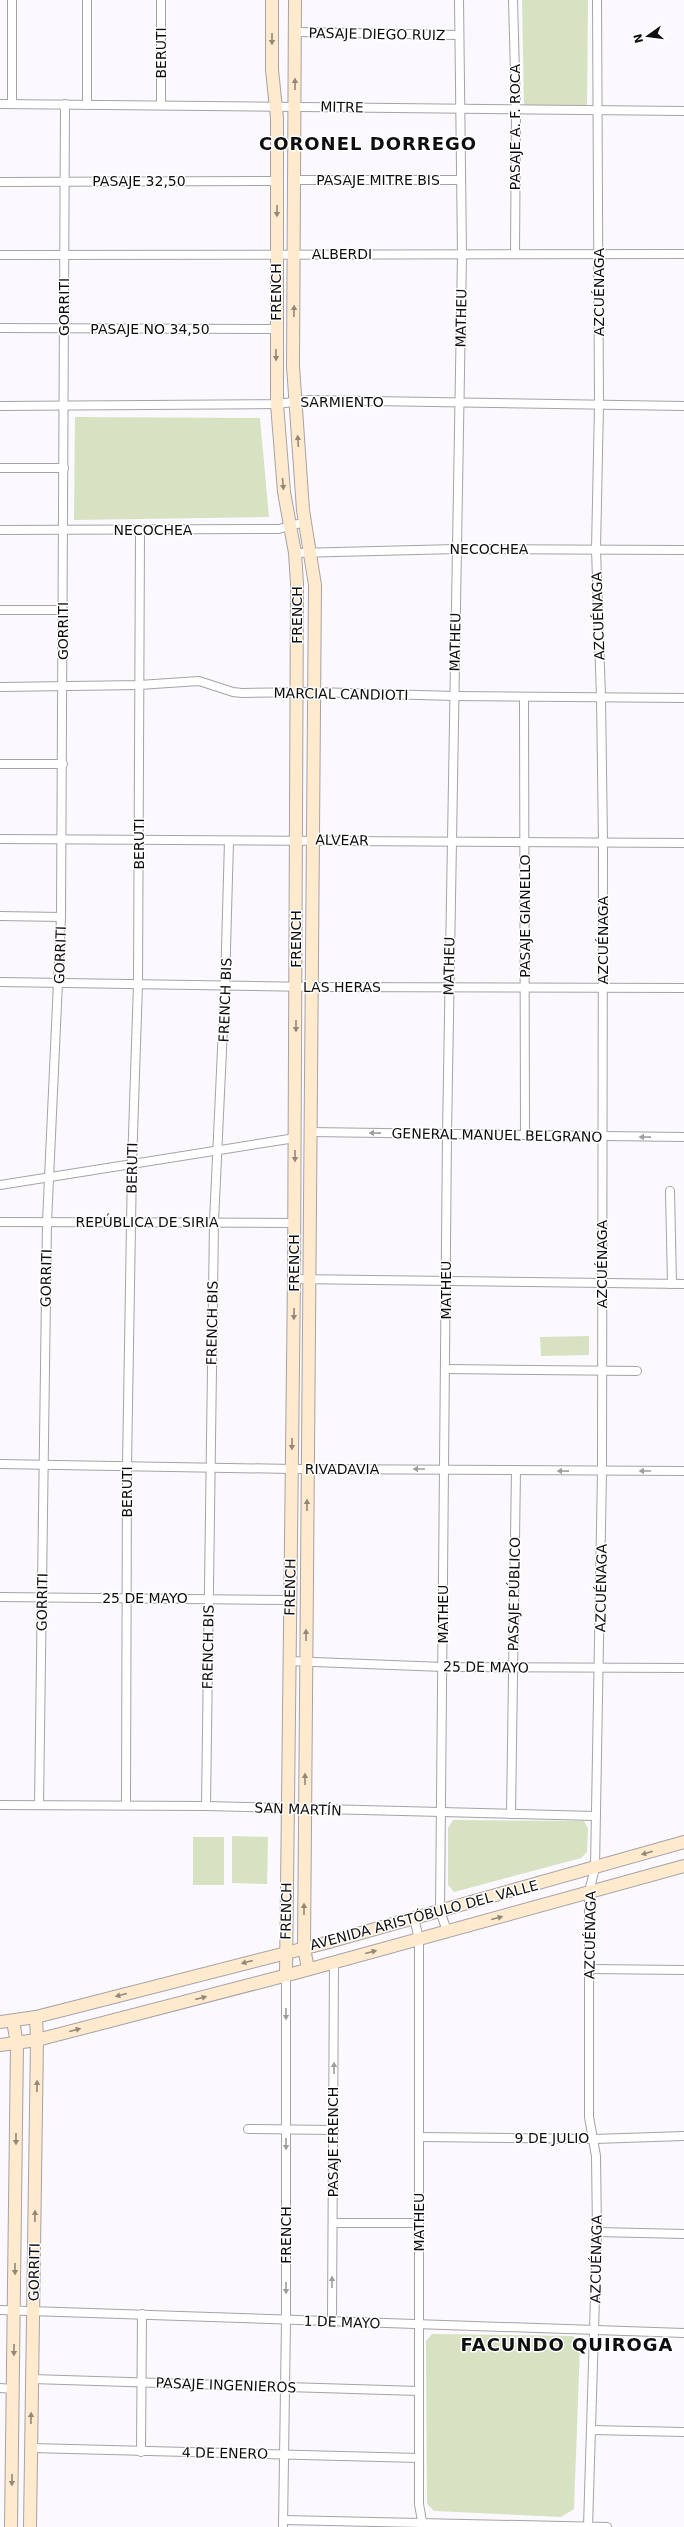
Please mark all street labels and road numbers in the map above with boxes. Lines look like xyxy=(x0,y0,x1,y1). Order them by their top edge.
street label: PASAJE DIEGO RUIZ xyxy=(308,25,446,43)
street label: BERUTI xyxy=(153,27,169,79)
street label: PASAJE A. F. ROCA xyxy=(507,63,523,190)
street label: MITRE xyxy=(320,99,364,115)
street label: PASAJE MITRE BIS xyxy=(316,172,440,188)
street label: PASAJE 32,50 xyxy=(92,173,186,189)
street label: ALBERDI xyxy=(312,246,372,262)
street label: AZCUÉNAGA xyxy=(591,247,607,336)
street label: FRENCH xyxy=(268,263,284,321)
street label: GORRITI xyxy=(56,278,72,336)
street label: MATHEU xyxy=(452,288,470,348)
street label: PASAJE NO 34,50 xyxy=(90,321,210,337)
street label: SARMIENTO xyxy=(300,394,384,410)
street label: NECOCHEA xyxy=(114,522,193,538)
street label: NECOCHEA xyxy=(450,541,529,557)
street label: AZCUÉNAGA xyxy=(588,571,608,660)
street label: FRENCH xyxy=(289,586,305,644)
street label: GORRITI xyxy=(55,602,71,660)
street label: MATHEU xyxy=(446,612,464,672)
street label: MARCIAL CANDIOTI xyxy=(273,685,409,703)
street label: BERUTI xyxy=(131,818,147,870)
street label: ALVEAR xyxy=(315,832,369,848)
street label: PASAJE GIANELLO xyxy=(517,854,533,978)
street label: AZCUÉNAGA xyxy=(595,895,611,984)
street label: FRENCH xyxy=(288,910,304,968)
street label: GORRITI xyxy=(51,926,69,984)
street label: MATHEU xyxy=(440,936,458,996)
street label: FRENCH BIS xyxy=(216,957,234,1042)
street label: LAS HERAS xyxy=(303,979,381,995)
street label: GENERAL MANUEL BELGRANO xyxy=(391,1125,603,1145)
street label: BERUTI xyxy=(124,1142,140,1194)
street label: REPÚBLICA DE SIRIA xyxy=(75,1213,219,1230)
street label: AZCUÉNAGA xyxy=(594,1219,610,1308)
street label: FRENCH xyxy=(286,1234,302,1292)
street label: GORRITI xyxy=(37,1249,55,1307)
street label: MATHEU xyxy=(438,1261,454,1319)
street label: FRENCH BIS xyxy=(203,1281,221,1365)
street label: RIVADAVIA xyxy=(305,1461,380,1477)
street label: BERUTI xyxy=(119,1466,135,1518)
street label: PASAJE PÚBLICO xyxy=(504,1537,523,1651)
street label: AZCUÉNAGA xyxy=(592,1543,610,1632)
street label: FRENCH xyxy=(282,1558,298,1616)
street label: GORRITI xyxy=(33,1573,51,1631)
street label: MATHEU xyxy=(435,1585,451,1643)
street label: 25 DE MAYO xyxy=(102,1590,188,1606)
street label: FRENCH BIS xyxy=(199,1605,217,1689)
street label: 25 DE MAYO xyxy=(443,1658,529,1676)
street label: SAN MARTÍN xyxy=(254,1799,342,1819)
street label: AVENIDA ARISTÓBULO DEL VALLE xyxy=(308,1876,540,1953)
street label: FRENCH xyxy=(278,1882,294,1940)
street label: AZCUÉNAGA xyxy=(581,1890,599,1979)
street label: PASAJE FRENCH xyxy=(325,2087,341,2197)
street label: 9 DE JULIO xyxy=(515,2130,589,2146)
street label: MATHEU xyxy=(411,2193,427,2251)
street label: FRENCH xyxy=(278,2206,294,2264)
street label: AZCUÉNAGA xyxy=(587,2214,605,2303)
street label: GORRITI xyxy=(25,2243,43,2301)
street label: 1 DE MAYO xyxy=(303,2313,381,2331)
street label: PASAJE INGENIEROS xyxy=(155,2375,297,2395)
street label: 4 DE ENERO xyxy=(182,2444,268,2462)

